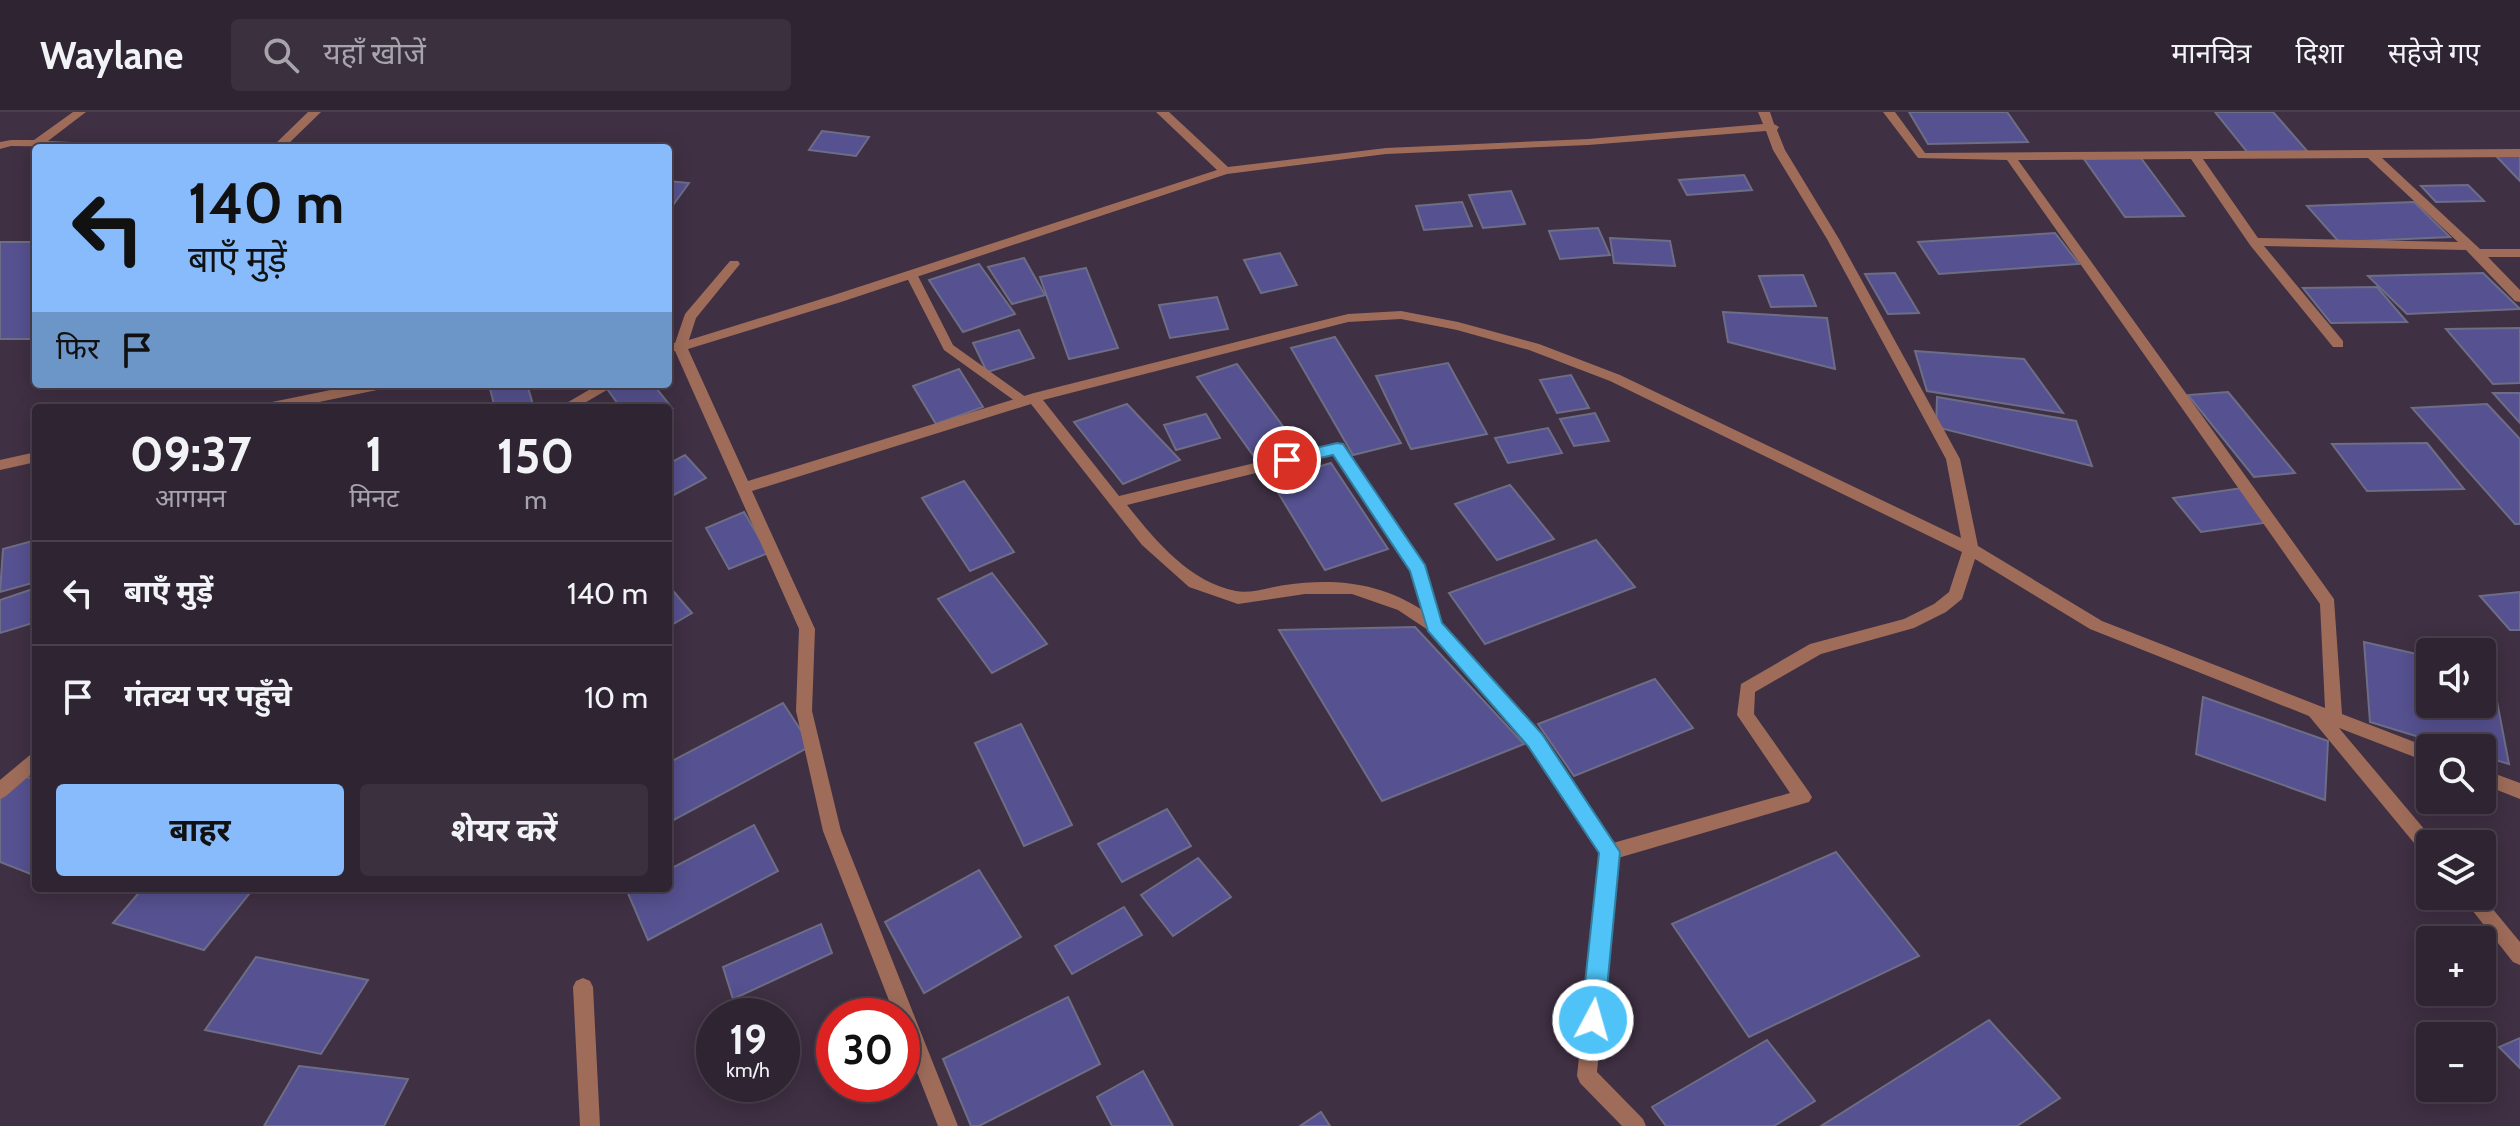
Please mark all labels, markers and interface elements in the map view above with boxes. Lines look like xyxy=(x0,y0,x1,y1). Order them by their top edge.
search box xyxy=(231,19,791,91)
text: Waylane xyxy=(40,32,183,79)
icon: search xyxy=(259,33,303,77)
text: यहाँ खोजें xyxy=(323,35,426,72)
text: मानचित्र xyxy=(2171,36,2251,70)
text: दिशा xyxy=(2295,36,2344,70)
text: सहेजे गए xyxy=(2388,36,2480,70)
text: 140 m xyxy=(188,169,344,237)
icon: left xyxy=(56,176,160,280)
text: बाएँ मुड़ें xyxy=(188,237,287,281)
icon: arrive xyxy=(115,328,159,372)
text: फिर xyxy=(56,330,99,367)
text: 09:37 xyxy=(130,425,252,483)
text: 1 xyxy=(365,425,383,483)
pin xyxy=(1253,426,1321,494)
text: 150 xyxy=(497,427,574,485)
icon: arrive xyxy=(1265,438,1309,482)
text: आगमन xyxy=(155,482,226,514)
text: मिनट xyxy=(349,482,399,514)
text: m xyxy=(524,484,547,516)
icon: left xyxy=(56,571,100,615)
text: बाएँ मुड़ें xyxy=(124,573,213,610)
text: 140 m xyxy=(567,575,648,612)
map controls xyxy=(2416,638,2496,1102)
button: sound xyxy=(2416,638,2496,718)
icon: arrive xyxy=(56,675,100,719)
text: गंतव्य पर पहुँचे xyxy=(124,677,292,714)
text: 10 m xyxy=(584,679,648,716)
button: search xyxy=(2416,734,2496,814)
button: बाहर xyxy=(56,784,344,876)
button: शेयर करें xyxy=(360,784,648,876)
button: layers xyxy=(2416,830,2496,910)
button: + xyxy=(2416,926,2496,1006)
position arrow xyxy=(1551,978,1635,1062)
speed limit sign: 30 xyxy=(816,998,920,1102)
text: 19 xyxy=(729,1015,767,1064)
button: − xyxy=(2416,1022,2496,1102)
text: km/h xyxy=(726,1058,770,1082)

